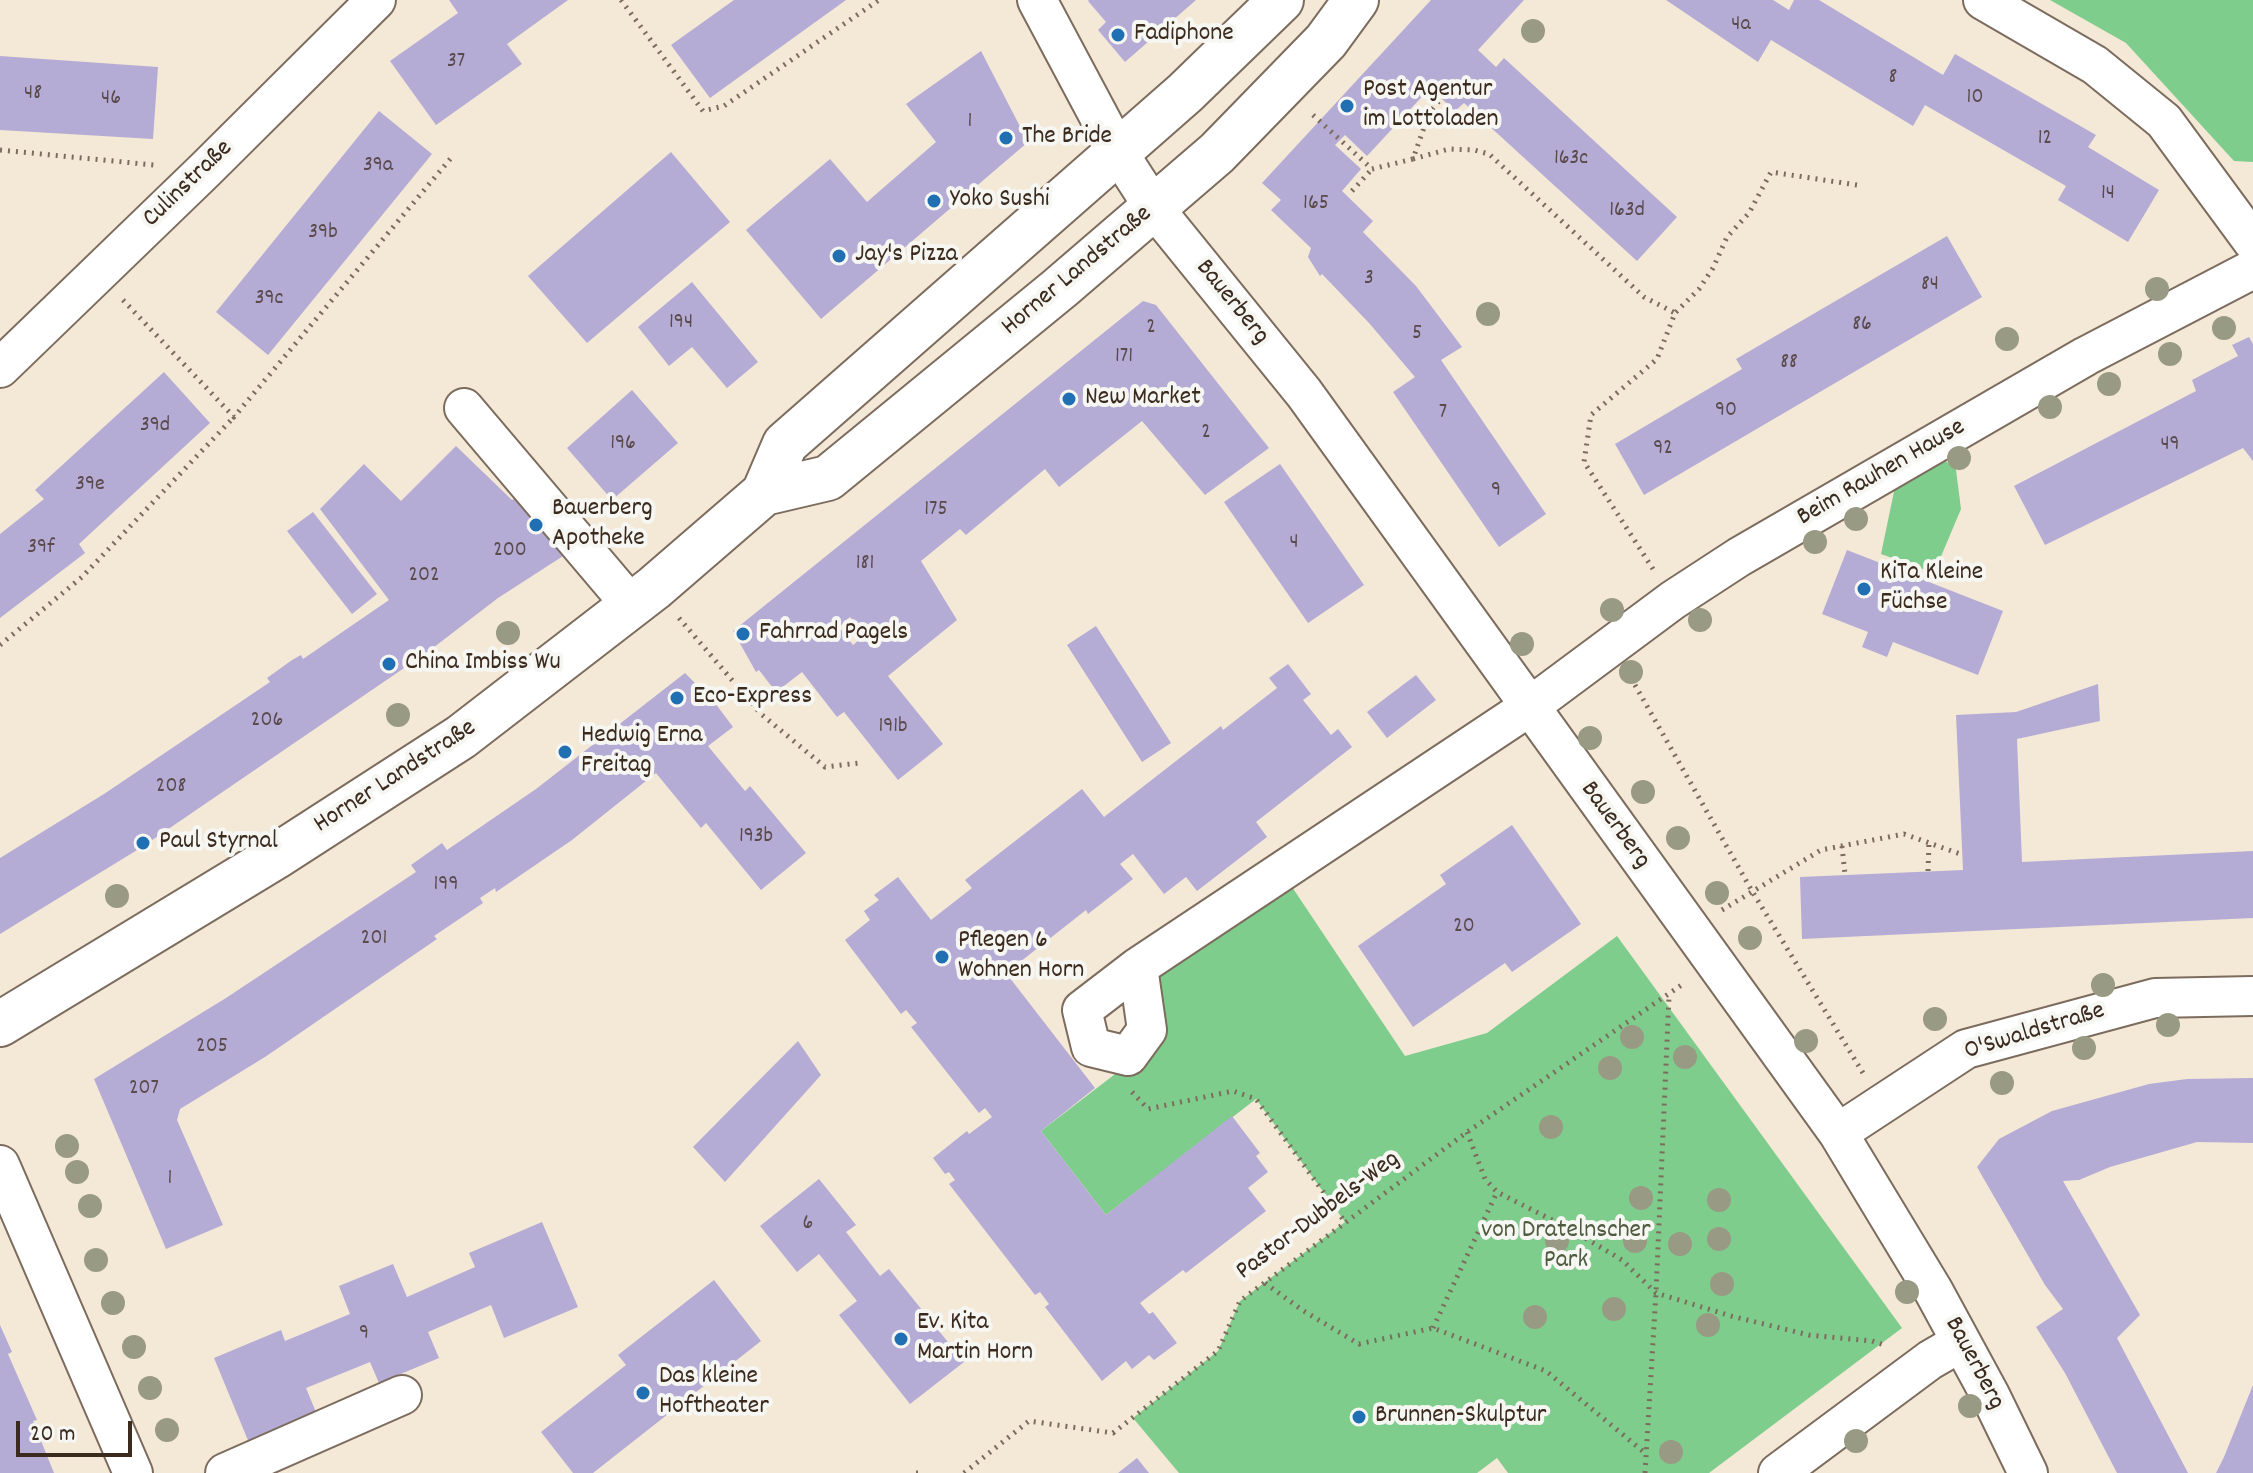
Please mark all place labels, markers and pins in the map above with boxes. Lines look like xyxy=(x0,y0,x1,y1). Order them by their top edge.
place label: Fadiphone xyxy=(1134,19,1234,51)
marker: Fadiphone xyxy=(1109,26,1127,44)
place label: Post Agentur im Lottoladen xyxy=(1363,75,1499,136)
marker: Post Agentur im Lottoladen xyxy=(1338,97,1356,115)
place label: The Bride xyxy=(1022,122,1112,154)
marker: The Bride xyxy=(997,129,1015,147)
place label: Yoko Sushi xyxy=(950,185,1050,217)
marker: Yoko Sushi xyxy=(925,192,943,210)
place label: Jay's Pizza xyxy=(855,240,958,272)
marker: Jay's Pizza xyxy=(830,247,848,265)
place label: New Market xyxy=(1085,383,1201,415)
marker: New Market xyxy=(1060,390,1078,408)
place label: Bauerberg Apotheke xyxy=(552,494,653,556)
marker: Bauerberg Apotheke xyxy=(527,516,545,534)
place label: KiTa Kleine Füchse xyxy=(1880,558,1983,620)
marker: KiTa Kleine Füchse xyxy=(1855,580,1873,598)
place label: Fahrrad Pagels xyxy=(759,618,908,650)
marker: Fahrrad Pagels xyxy=(734,625,752,643)
place label: China Imbiss Wu xyxy=(405,648,561,680)
marker: China Imbiss Wu xyxy=(380,655,398,673)
place label: Eco-Express xyxy=(693,682,812,714)
marker: Eco-Express xyxy=(668,689,686,707)
place label: Hedwig Erna Freitag xyxy=(581,721,702,782)
marker: Hedwig Erna Freitag xyxy=(556,743,574,761)
place label: Paul Styrnal xyxy=(159,827,278,859)
marker: Paul Styrnal xyxy=(134,834,152,852)
place label: Pflegen 6 Wohnen Horn xyxy=(958,926,1084,988)
marker: Pflegen 6 Wohnen Horn xyxy=(933,948,951,966)
place label: Ev. Kita Martin Horn xyxy=(917,1308,1033,1370)
marker: Ev. Kita Martin Horn xyxy=(892,1330,910,1348)
place label: Das kleine Hoftheater xyxy=(659,1362,769,1424)
marker: Das kleine Hoftheater xyxy=(634,1384,652,1402)
place label: Brunnen-Skulptur xyxy=(1375,1401,1546,1433)
marker: Brunnen-Skulptur xyxy=(1350,1408,1368,1426)

